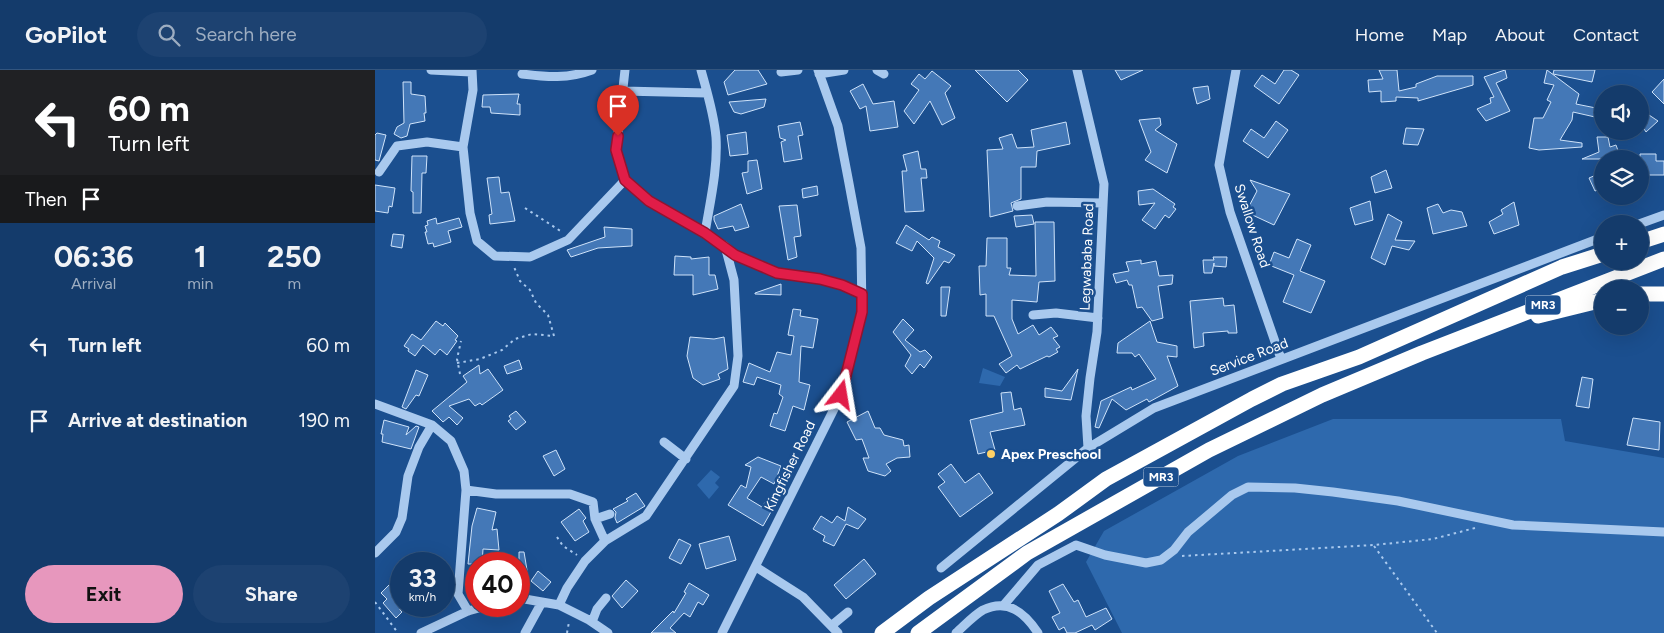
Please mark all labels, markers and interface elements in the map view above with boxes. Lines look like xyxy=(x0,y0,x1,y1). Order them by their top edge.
search box xyxy=(137,12,487,57)
text: GoPilot xyxy=(25,20,107,49)
icon: search xyxy=(155,21,183,49)
text: Search here xyxy=(195,23,297,46)
text: Home xyxy=(1355,24,1404,46)
text: Map xyxy=(1432,24,1467,46)
text: About xyxy=(1495,24,1545,46)
text: Contact xyxy=(1573,24,1639,46)
pin xyxy=(597,85,639,136)
map controls xyxy=(1594,85,1649,335)
button: sound xyxy=(1594,85,1649,140)
text: 60 m xyxy=(108,88,190,130)
icon: left xyxy=(25,90,90,155)
icon: arrive xyxy=(604,92,632,120)
text: Turn left xyxy=(108,130,190,157)
button: layers xyxy=(1594,150,1649,205)
street label: Swallow Road xyxy=(1230,182,1274,270)
icon: arrive xyxy=(77,185,105,213)
text: Then xyxy=(25,188,67,211)
street label: Legwababa Road xyxy=(1077,203,1097,311)
button: + xyxy=(1594,215,1649,270)
text: 06:36 xyxy=(54,238,134,275)
text: 1 xyxy=(194,238,207,275)
text: 250 xyxy=(267,238,321,275)
text: Arrival xyxy=(71,274,116,293)
text: min xyxy=(187,274,213,293)
text: m xyxy=(287,274,301,293)
button: − xyxy=(1594,280,1649,335)
road number: MR3 xyxy=(1525,296,1561,314)
icon: left xyxy=(25,332,53,360)
text: Turn left xyxy=(68,334,142,357)
text: 60 m xyxy=(306,334,350,357)
street label: Service Road xyxy=(1207,334,1291,380)
position arrow xyxy=(814,368,866,420)
icon: arrive xyxy=(25,407,53,435)
text: Arrive at destination xyxy=(68,409,247,432)
text: 190 m xyxy=(298,409,350,432)
street label: Kingfisher Road xyxy=(761,418,819,514)
place label: Apex Preschool xyxy=(1001,446,1101,463)
marker: Apex Preschool xyxy=(985,448,997,460)
road number: MR3 xyxy=(1143,468,1179,487)
speed limit sign: 40 xyxy=(465,552,530,617)
text: 33 xyxy=(409,563,436,593)
button: Exit xyxy=(25,565,183,623)
button: Share xyxy=(193,565,350,623)
text: km/h xyxy=(409,590,436,604)

